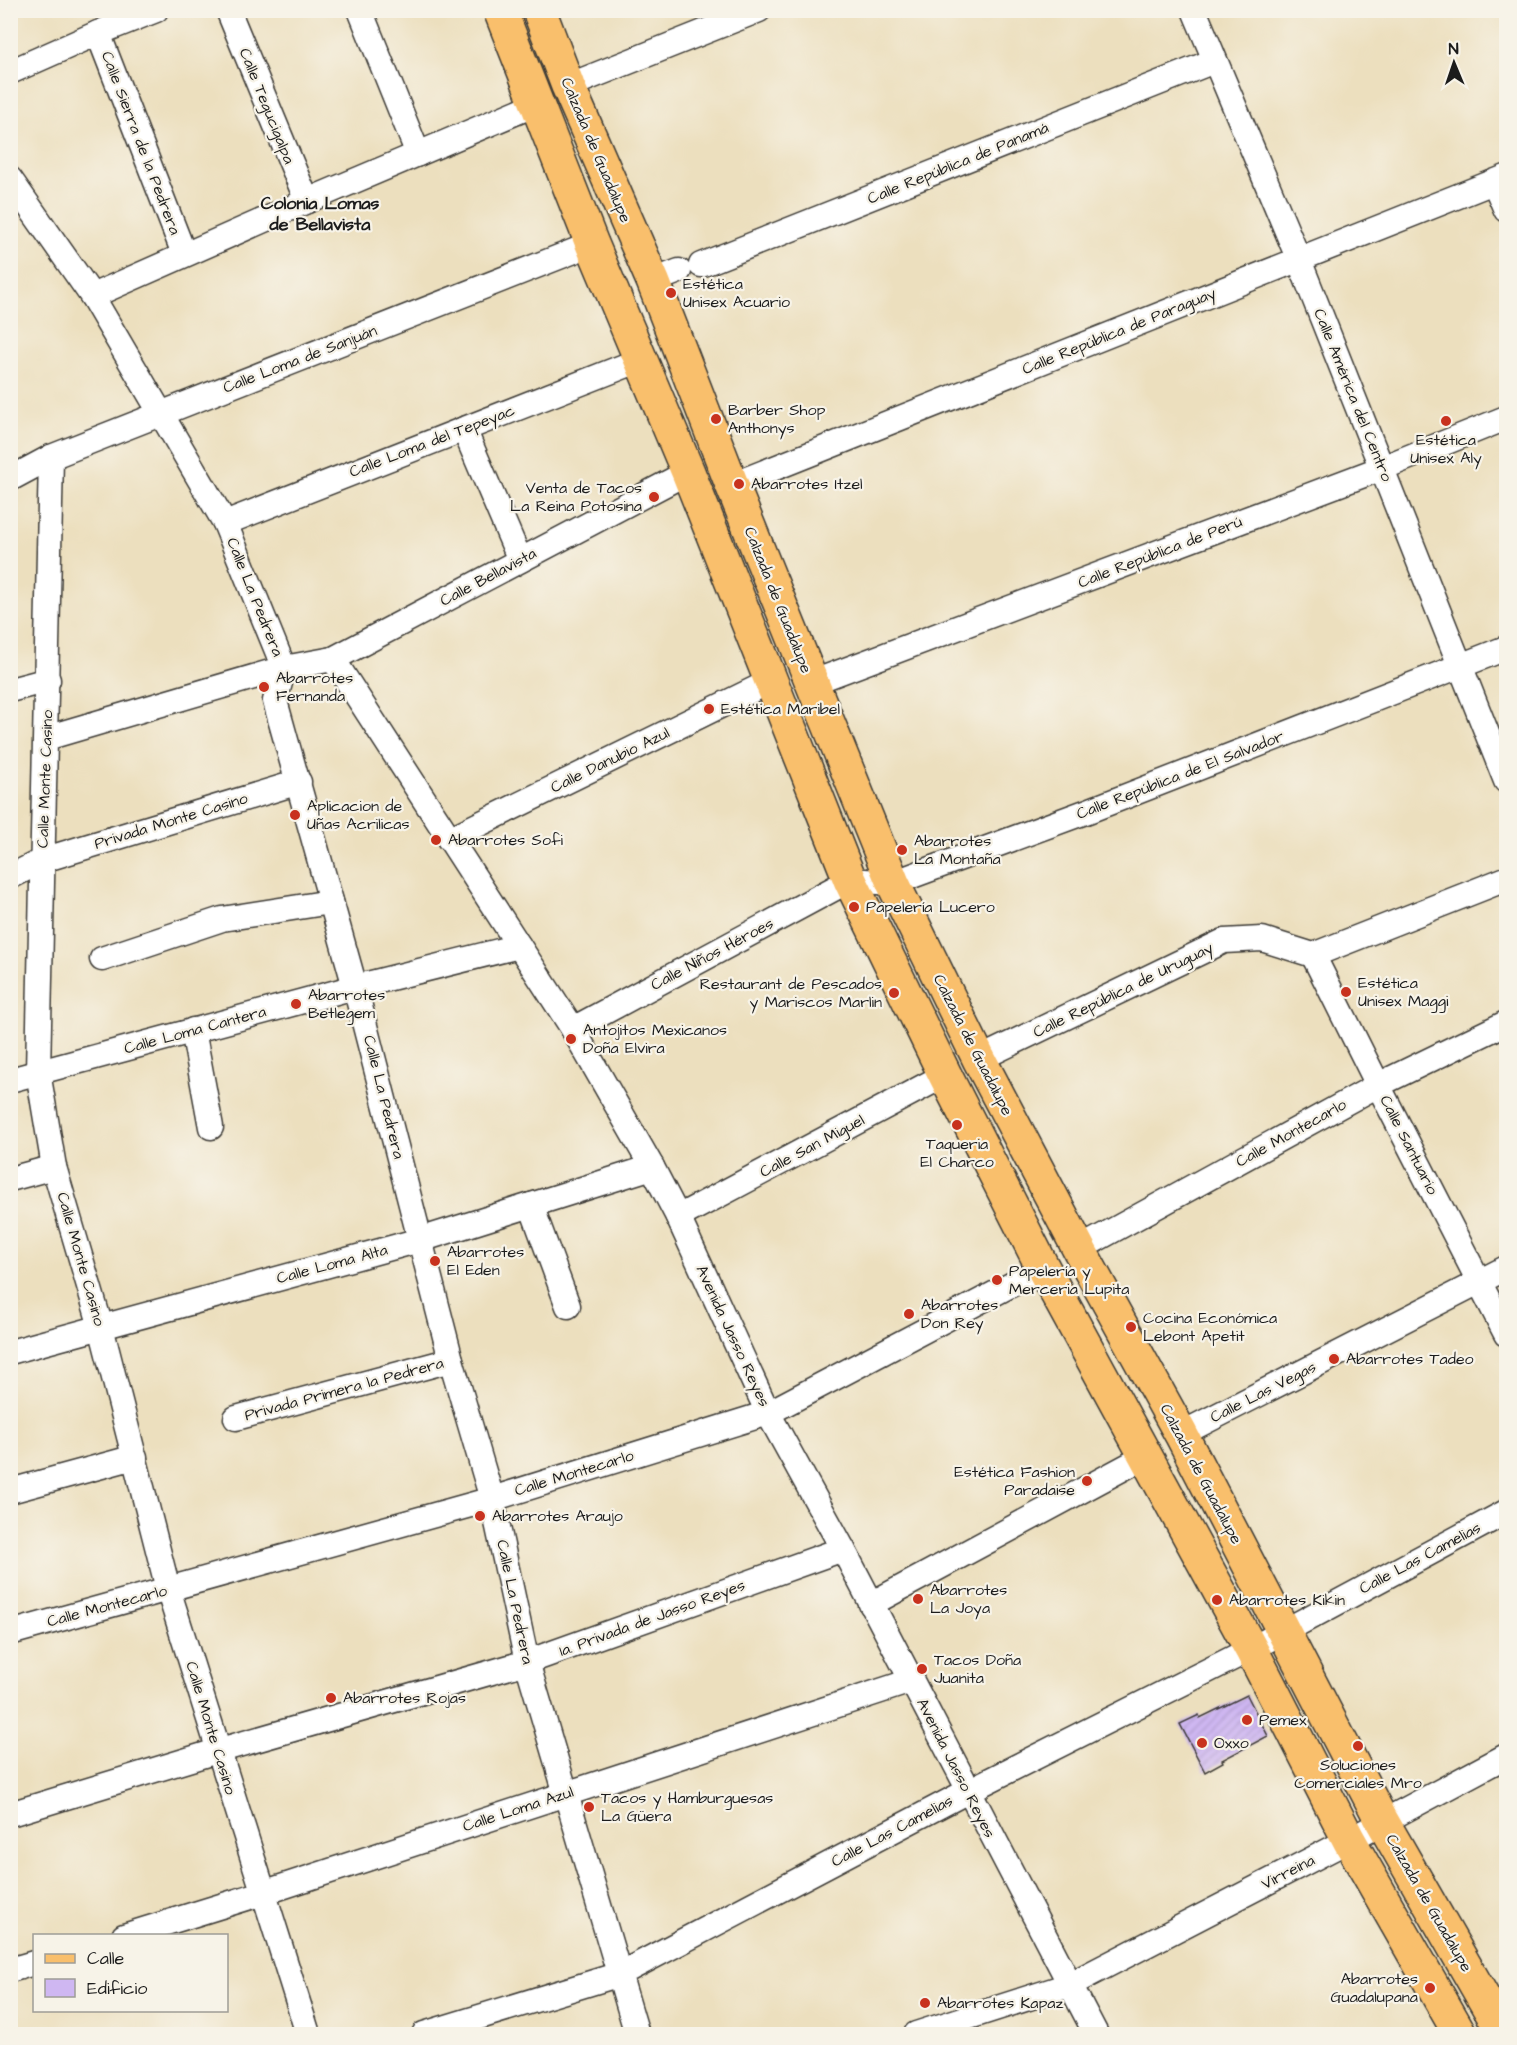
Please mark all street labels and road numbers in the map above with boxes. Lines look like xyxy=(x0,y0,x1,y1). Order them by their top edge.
street label: Calle Tegucigalpa xyxy=(233,45,300,168)
street label: Calle Sierra de la Pedrera xyxy=(96,48,186,238)
street label: Calzada de Guadalupe xyxy=(555,74,637,226)
street label: Calle República de Panamá xyxy=(864,117,1052,209)
street label: Calle República de Paraguay xyxy=(1019,282,1220,381)
street label: Calle América del Centro xyxy=(1308,305,1398,485)
street label: Calle Loma de Sanjuán xyxy=(220,319,380,399)
street label: Calle Loma del Tepeyac xyxy=(346,399,518,484)
street label: Calle República de Perú xyxy=(1075,510,1245,594)
street label: Calzada de Guadalupe xyxy=(739,524,818,677)
street label: Calle La Pedrera xyxy=(221,534,289,660)
street label: Calle Bellavista xyxy=(436,542,540,612)
street label: Calle Monte Casino xyxy=(32,710,58,848)
street label: Calle Danubio Azul xyxy=(547,722,673,798)
street label: Calle República de El Salvador xyxy=(1073,725,1287,825)
street label: Privada Monte Casino xyxy=(92,787,250,855)
street label: Calle Niños Héroes xyxy=(647,912,777,996)
street label: Calle República de Uruguay xyxy=(1029,937,1217,1044)
street label: Calzada de Guadalupe xyxy=(928,971,1018,1120)
street label: Calle Loma Cantera xyxy=(122,1000,268,1060)
street label: Calle La Pedrera xyxy=(358,1033,410,1161)
street label: Calle Santuario xyxy=(1374,1091,1444,1199)
street label: Calle Montecarlo xyxy=(1232,1093,1350,1173)
street label: Calle San Miguel xyxy=(756,1109,869,1184)
street label: Calle Monte Casino xyxy=(51,1190,111,1328)
street label: Calle Loma Alta xyxy=(274,1239,390,1289)
street label: Avenida Jasso Reyes xyxy=(690,1262,776,1411)
street label: Privada Primera la Pedrera xyxy=(242,1352,446,1426)
street label: Calle Las Vegas xyxy=(1206,1356,1320,1429)
street label: Calzada de Guadalupe xyxy=(1155,1400,1247,1548)
street label: Calle Montecarlo xyxy=(512,1444,636,1502)
street label: Calle Las Camelias xyxy=(1355,1517,1485,1599)
street label: Calle La Pedrera xyxy=(491,1538,539,1666)
street label: 1a. Privada de Jasso Reyes xyxy=(556,1574,748,1663)
street label: Calle Montecarlo xyxy=(44,1579,170,1633)
street label: Calle Monte Casino xyxy=(180,1659,242,1797)
street label: Avenida Jasso Reyes xyxy=(910,1694,1001,1842)
street label: Calle Loma Azul xyxy=(460,1781,576,1837)
street label: Calle Las Camelias xyxy=(827,1790,957,1872)
street label: Calzada de Guadalupe xyxy=(1380,1830,1478,1976)
street label: Virreina xyxy=(1257,1849,1319,1895)

